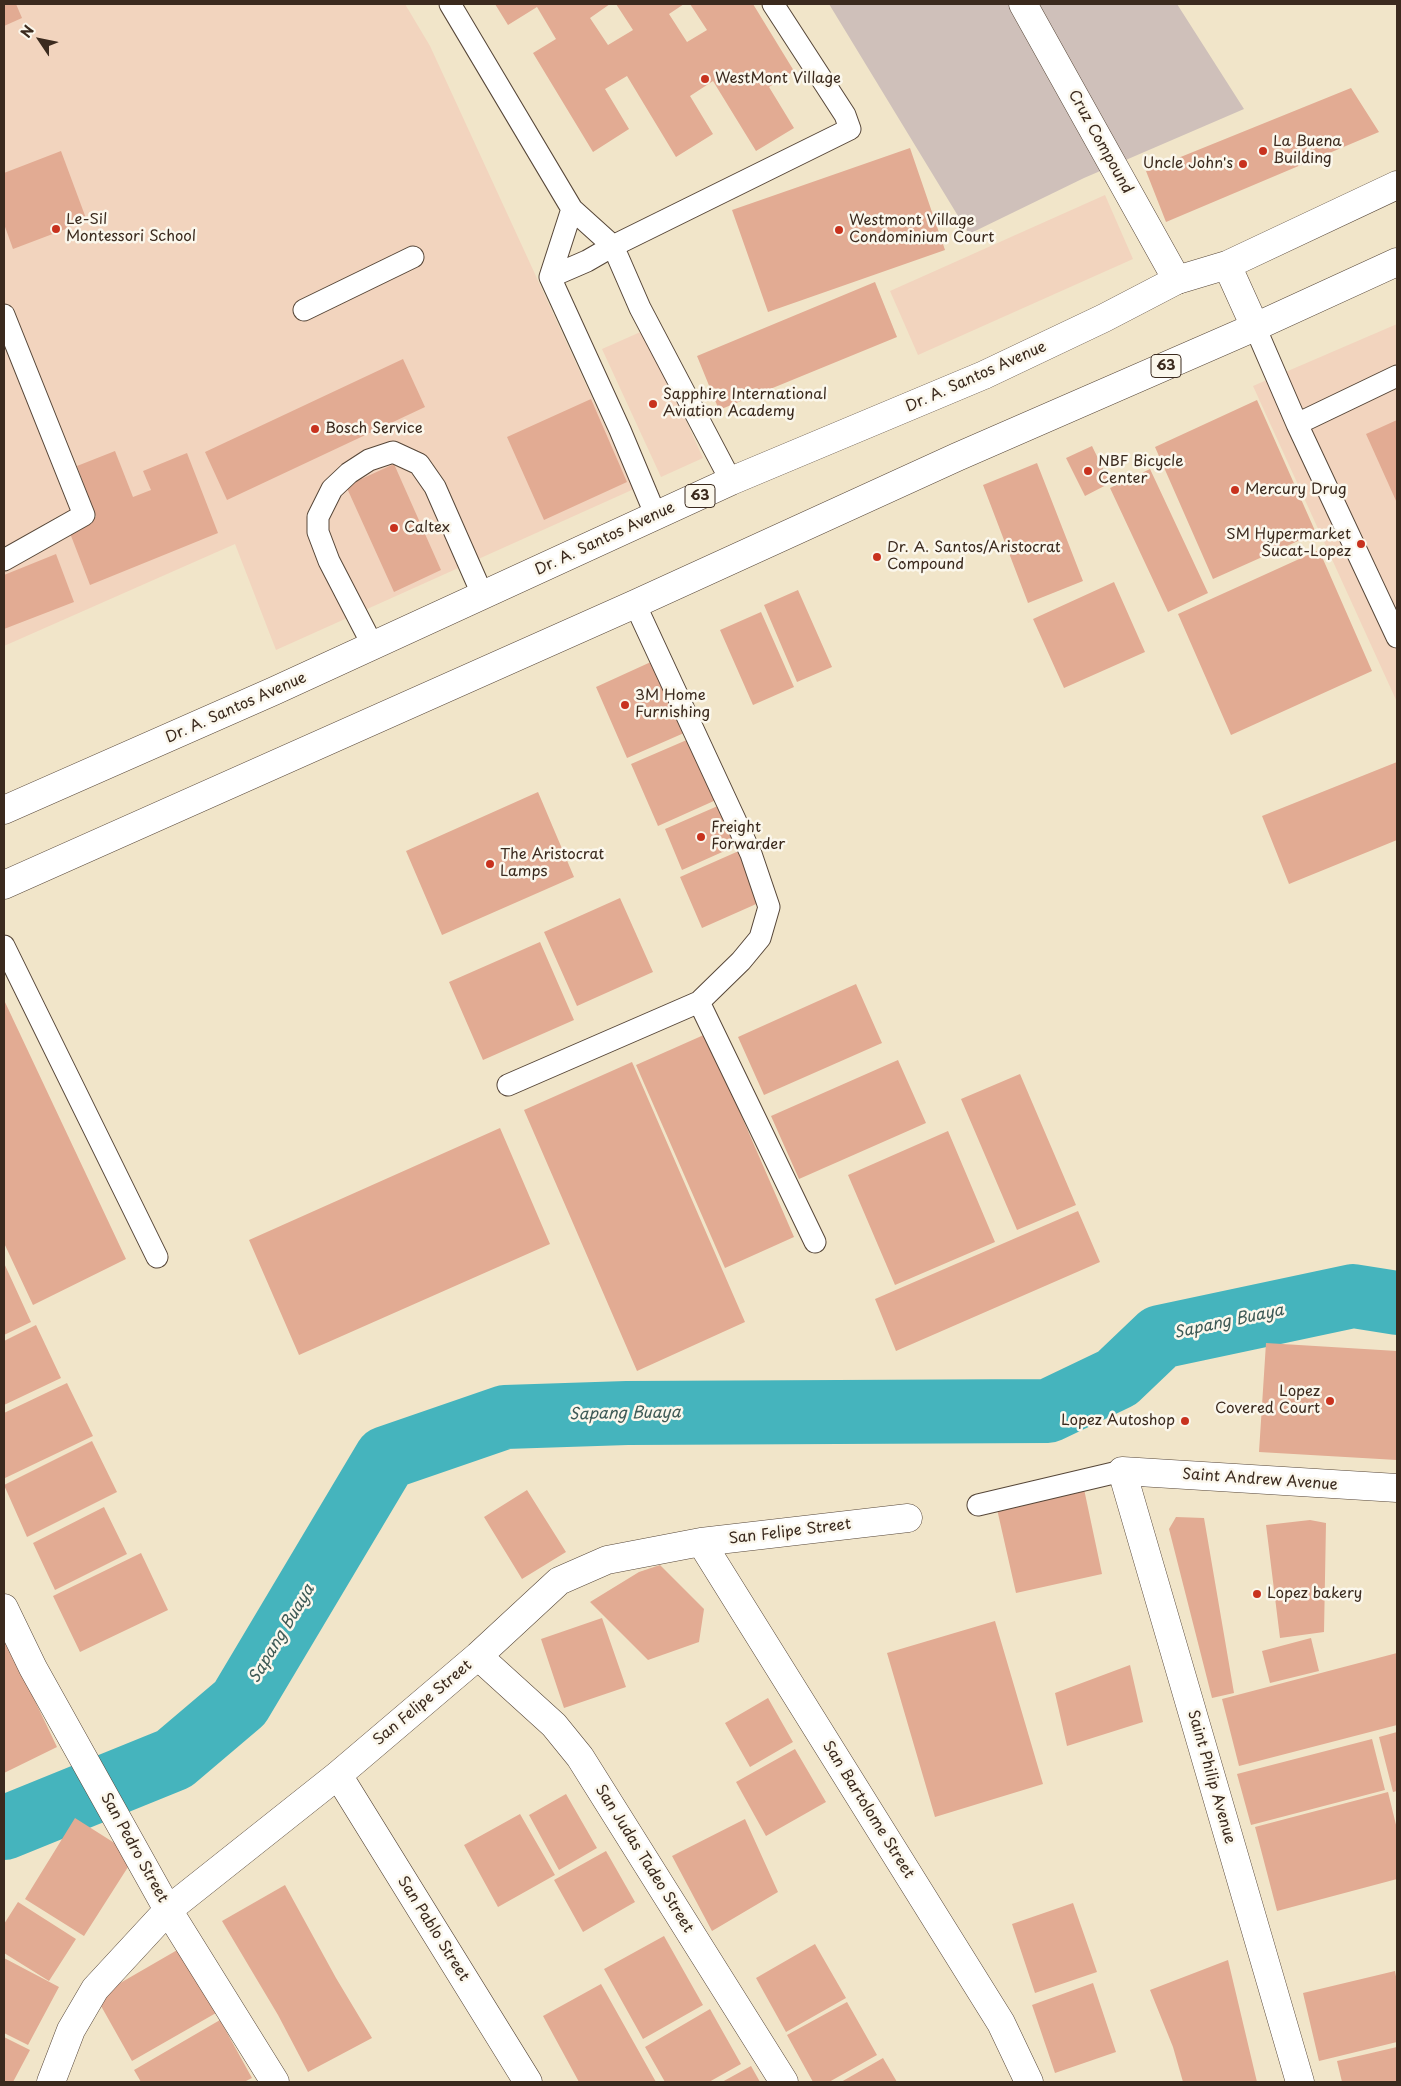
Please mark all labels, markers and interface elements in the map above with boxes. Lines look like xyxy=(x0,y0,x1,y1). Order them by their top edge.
north arrow xyxy=(15,15,65,65)
text: N xyxy=(15,21,39,42)
place label: WestMont Village xyxy=(715,70,841,88)
marker: WestMont Village xyxy=(699,73,711,85)
street label: Cruz Compound xyxy=(1064,87,1136,197)
place label: La Buena Building xyxy=(1273,133,1342,168)
marker: La Buena Building xyxy=(1257,145,1269,157)
place label: Uncle John's xyxy=(1143,155,1233,173)
marker: Uncle John's xyxy=(1237,158,1249,170)
place label: Le-Sil Montessori School xyxy=(66,211,196,246)
place label: Westmont Village Condominium Court xyxy=(849,212,994,247)
marker: Le-Sil Montessori School xyxy=(50,223,62,235)
marker: Westmont Village Condominium Court xyxy=(833,224,845,236)
street label: Dr. A. Santos Avenue xyxy=(903,338,1049,416)
road number: 63 xyxy=(1151,354,1181,378)
place label: Sapphire International Aviation Academy xyxy=(663,386,827,421)
marker: Sapphire International Aviation Academy xyxy=(647,398,659,410)
place label: Bosch Service xyxy=(325,420,423,438)
marker: Bosch Service xyxy=(309,423,321,435)
place label: NBF Bicycle Center xyxy=(1098,453,1184,488)
marker: NBF Bicycle Center xyxy=(1082,465,1094,477)
place label: Mercury Drug xyxy=(1245,481,1347,499)
road number: 63 xyxy=(685,484,715,508)
marker: Mercury Drug xyxy=(1229,484,1241,496)
street label: Dr. A. Santos Avenue xyxy=(532,499,678,579)
place label: Caltex xyxy=(404,519,450,537)
marker: Caltex xyxy=(388,522,400,534)
place label: SM Hypermarket Sucat-Lopez xyxy=(1226,526,1351,561)
marker: SM Hypermarket Sucat-Lopez xyxy=(1355,538,1367,550)
place label: Dr. A. Santos/Aristocrat Compound xyxy=(887,539,1061,574)
marker: Dr. A. Santos/Aristocrat Compound xyxy=(871,551,883,563)
street label: Dr. A. Santos Avenue xyxy=(163,669,309,747)
place label: 3M Home Furnishing xyxy=(635,687,710,722)
marker: 3M Home Furnishing xyxy=(619,699,631,711)
place label: Freight Forwarder xyxy=(711,819,785,854)
marker: Freight Forwarder xyxy=(695,831,707,843)
place label: The Aristocrat Lamps xyxy=(500,846,604,881)
marker: The Aristocrat Lamps xyxy=(484,858,496,870)
water label: Sapang Buaya xyxy=(1172,1301,1286,1343)
place label: Lopez Covered Court xyxy=(1215,1383,1320,1418)
marker: Lopez Covered Court xyxy=(1324,1395,1336,1407)
water label: Sapang Buaya xyxy=(569,1403,681,1425)
place label: Lopez Autoshop xyxy=(1061,1412,1175,1430)
marker: Lopez Autoshop xyxy=(1179,1415,1191,1427)
street label: Saint Andrew Avenue xyxy=(1182,1466,1338,1494)
street label: San Felipe Street xyxy=(728,1516,852,1548)
water label: Sapang Buaya xyxy=(245,1581,319,1687)
place label: Lopez bakery xyxy=(1267,1585,1362,1603)
marker: Lopez bakery xyxy=(1251,1588,1263,1600)
street label: San Felipe Street xyxy=(370,1657,476,1749)
street label: Saint Philip Avenue xyxy=(1183,1708,1239,1846)
street label: San Bartolome Street xyxy=(818,1738,918,1882)
street label: San Judas Tadeo Street xyxy=(591,1782,697,1936)
street label: San Pedro Street xyxy=(96,1790,172,1906)
street label: San Pablo Street xyxy=(393,1873,473,1985)

